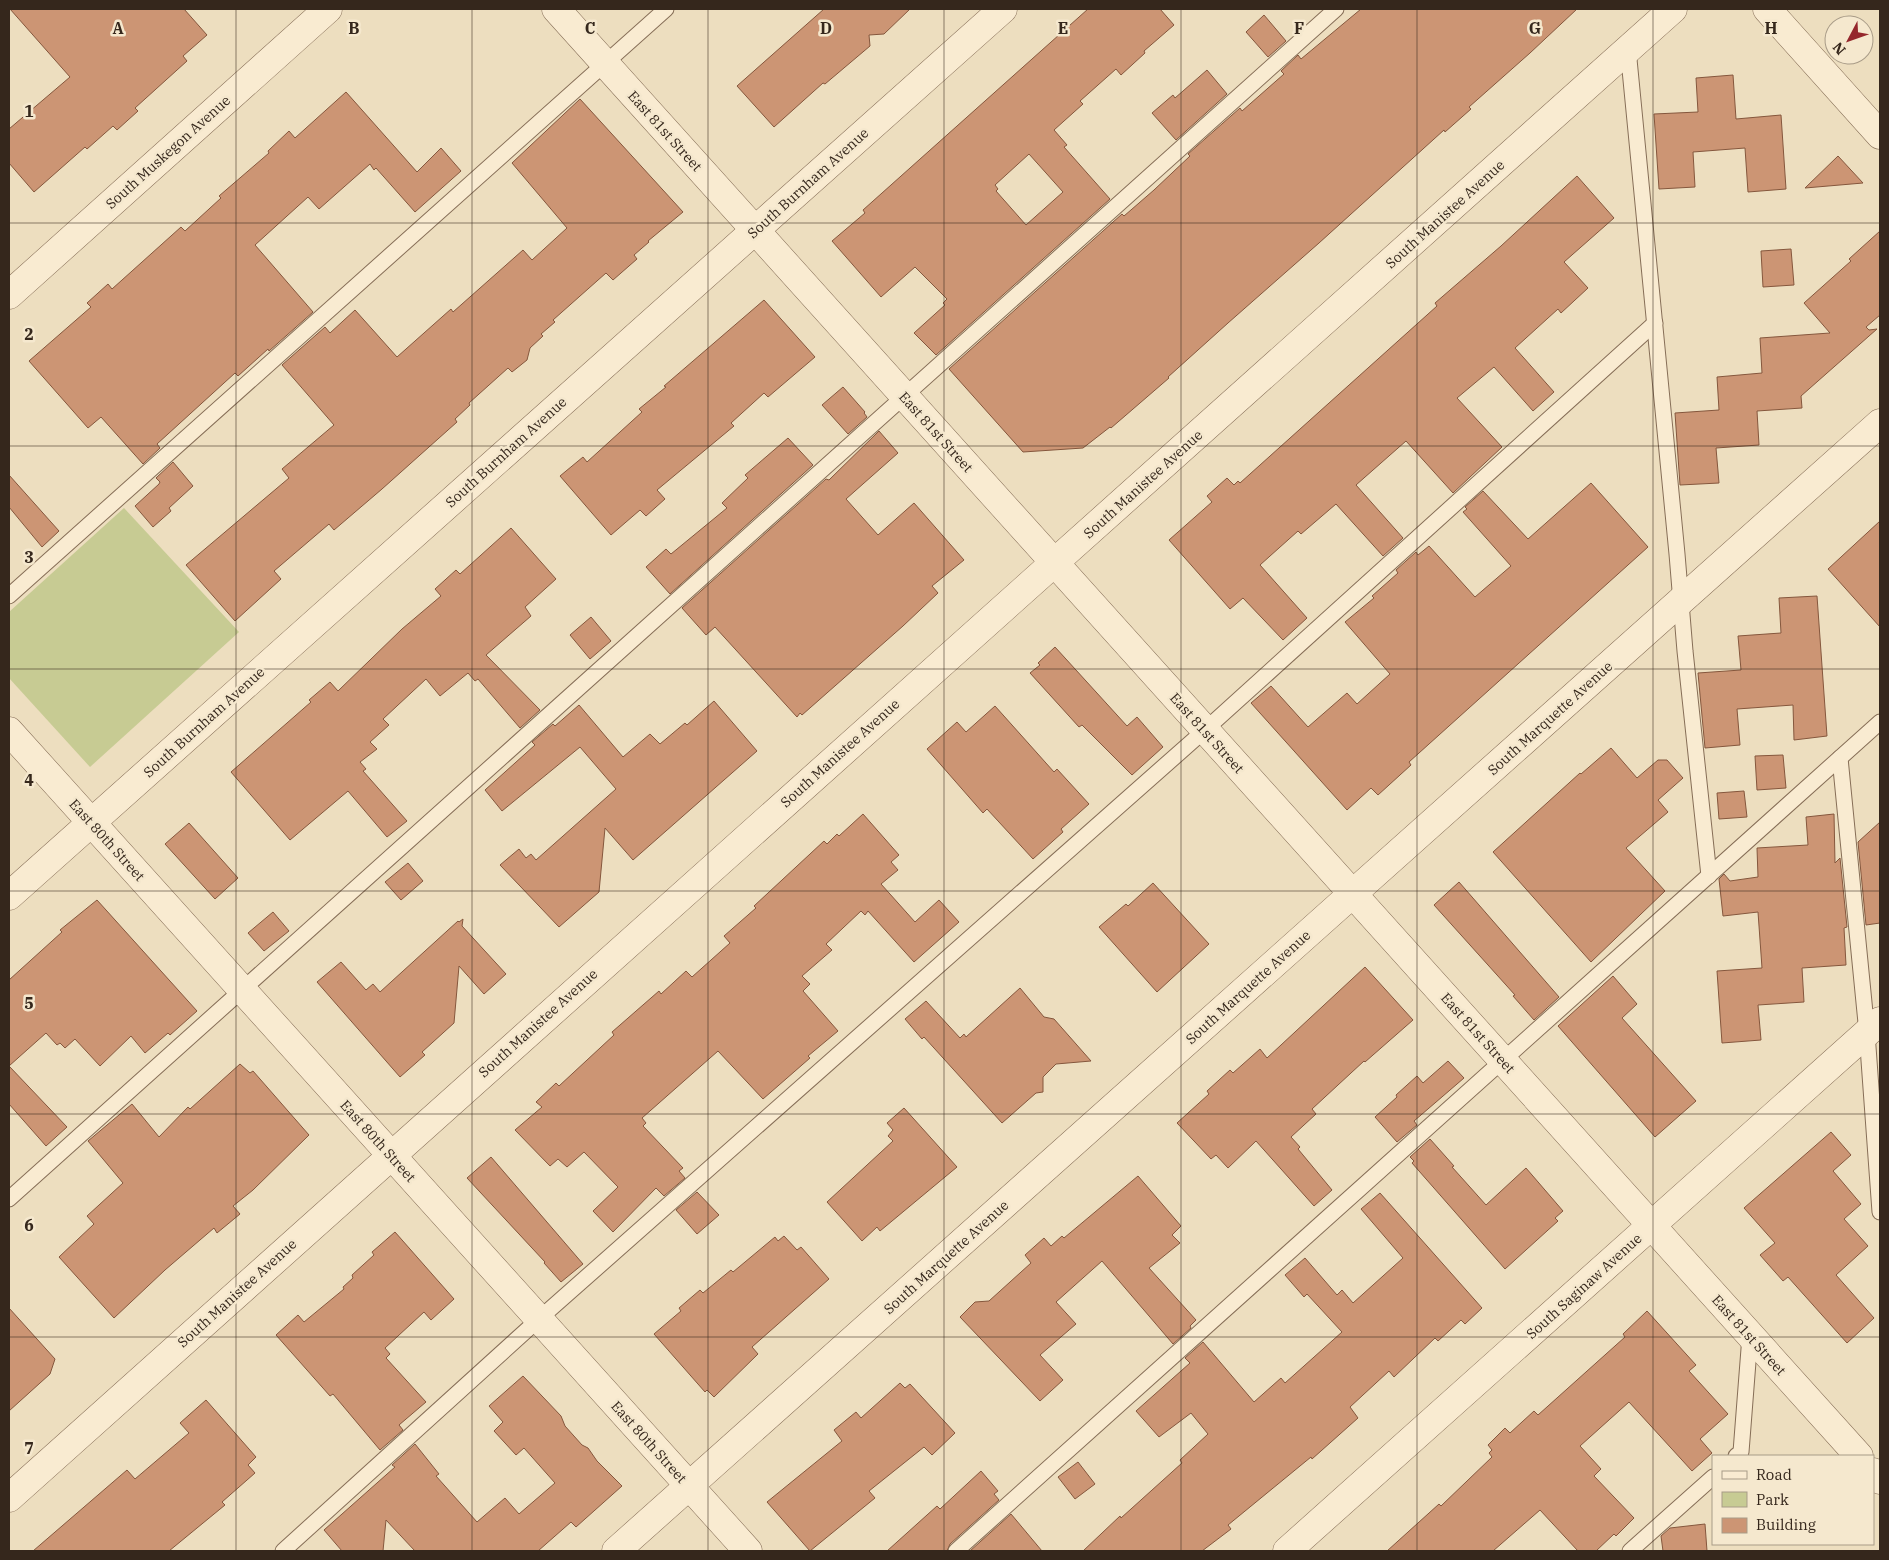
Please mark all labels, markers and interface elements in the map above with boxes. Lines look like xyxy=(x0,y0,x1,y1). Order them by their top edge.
north arrow xyxy=(1824,15,1874,65)
text: A xyxy=(112,18,124,38)
text: B xyxy=(348,18,360,38)
text: C xyxy=(585,18,595,38)
text: D xyxy=(820,18,832,38)
text: E xyxy=(1058,18,1068,38)
text: F xyxy=(1294,18,1304,38)
text: G xyxy=(1529,18,1541,38)
text: H xyxy=(1765,18,1778,38)
text: N xyxy=(1829,38,1850,59)
street label: East 81st Street xyxy=(624,87,706,175)
street label: South Muskegon Avenue xyxy=(102,91,234,213)
text: 1 xyxy=(24,101,34,121)
street label: South Burnham Avenue xyxy=(744,124,872,242)
street label: South Manistee Avenue xyxy=(1382,156,1508,272)
text: 2 xyxy=(24,324,34,344)
street label: East 81st Street xyxy=(895,388,977,476)
street label: South Burnham Avenue xyxy=(442,393,570,511)
street label: South Manistee Avenue xyxy=(1080,426,1206,542)
text: 3 xyxy=(24,547,34,567)
street label: South Marquette Avenue xyxy=(1484,657,1616,779)
street label: South Burnham Avenue xyxy=(140,663,268,781)
street label: East 81st Street xyxy=(1166,689,1248,777)
street label: South Manistee Avenue xyxy=(777,695,903,811)
text: 4 xyxy=(24,770,34,790)
street label: East 80th Street xyxy=(65,795,149,885)
street label: South Marquette Avenue xyxy=(1182,926,1314,1048)
street label: South Manistee Avenue xyxy=(475,965,601,1081)
street label: East 81st Street xyxy=(1437,989,1519,1077)
text: 5 xyxy=(24,993,34,1013)
street label: East 80th Street xyxy=(336,1096,420,1186)
street label: South Marquette Avenue xyxy=(880,1196,1012,1318)
text: 6 xyxy=(24,1215,34,1235)
street label: South Saginaw Avenue xyxy=(1522,1229,1646,1343)
street label: South Manistee Avenue xyxy=(174,1235,300,1351)
street label: East 81st Street xyxy=(1708,1291,1790,1379)
street label: East 80th Street xyxy=(607,1397,691,1487)
text: 7 xyxy=(24,1438,34,1458)
legend xyxy=(1712,1455,1874,1545)
text: Road xyxy=(1756,1465,1792,1484)
text: Park xyxy=(1756,1490,1789,1509)
text: Building xyxy=(1756,1515,1816,1534)

